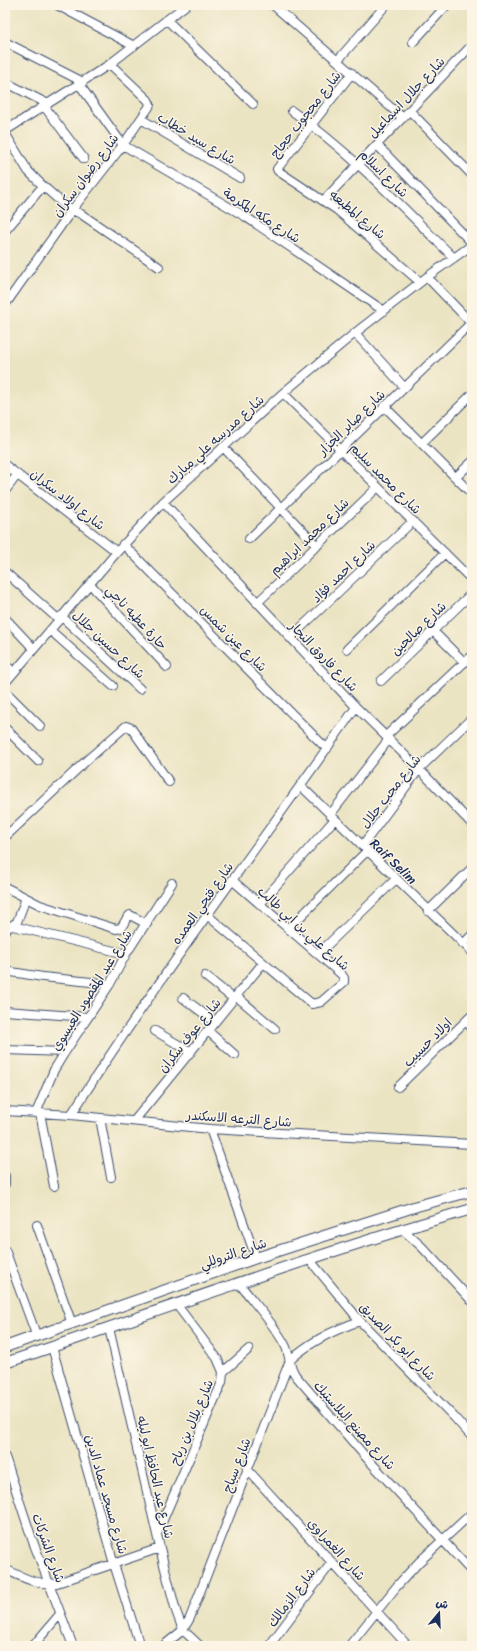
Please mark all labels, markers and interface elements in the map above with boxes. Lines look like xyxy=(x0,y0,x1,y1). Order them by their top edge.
street label: شارع جلال اسماعيل xyxy=(362,51,451,144)
street label: شارع محجوب حجاج xyxy=(264,66,347,163)
street label: شارع سيد خطاب xyxy=(153,106,240,171)
street label: شارع رضوان سكران xyxy=(46,128,125,222)
street label: شارع اسلام xyxy=(353,143,414,203)
street label: شارع مكه المكرمة xyxy=(218,182,305,249)
street label: شارع المطبعه xyxy=(324,184,391,245)
street label: شارع صابر الجزار xyxy=(311,384,391,462)
street label: شارع مدرسه علي مبارك xyxy=(161,389,270,490)
street label: شارع محمد سليم xyxy=(344,437,427,520)
street label: شارع اولاد سكران xyxy=(25,463,110,536)
street label: شارع محمد ابراهيم xyxy=(264,492,355,581)
street label: شارع احمد فؤاد xyxy=(306,534,381,608)
street label: حارة عطيه ناجي xyxy=(100,579,173,655)
street label: شارع صالحين xyxy=(385,595,452,661)
street label: شارع عين شمس xyxy=(195,599,273,677)
street label: شارع حسين جلال xyxy=(67,604,150,684)
street label: شارع فاروق النجار xyxy=(283,615,364,697)
street label: شارع محب جلال xyxy=(354,749,427,833)
street label: Raif Selim xyxy=(364,833,423,890)
street label: شارع فتحي العمده xyxy=(165,857,240,950)
street label: شارع علي بن ابي طالب xyxy=(252,880,355,976)
street label: شارع عبد المقصود العيسوي xyxy=(45,925,138,1056)
street label: شارع عوف سكران xyxy=(152,993,227,1078)
street label: اولاد حسيب xyxy=(397,1012,458,1073)
street label: شارع الترعه الاسكندر xyxy=(185,1103,292,1134)
street label: شارع التروللي xyxy=(196,1231,270,1276)
street label: شارع ابو بكر الصديق xyxy=(354,1296,442,1386)
street label: شارع مصنع البلاستيك xyxy=(308,1375,401,1475)
street label: شارع بلال بن رباح xyxy=(163,1376,220,1469)
street label: شارع عبد الحافظ ابو ليله xyxy=(130,1413,181,1541)
street label: شارع مسجد عماد الدين xyxy=(78,1432,135,1557)
street label: شارع سياج xyxy=(216,1434,257,1496)
street label: شارع الشركات xyxy=(25,1510,72,1586)
street label: شارع الغمراوي xyxy=(302,1512,371,1586)
street label: شارع الزمالك xyxy=(261,1562,322,1632)
north arrow xyxy=(419,1593,459,1633)
text: ش xyxy=(433,1593,451,1615)

